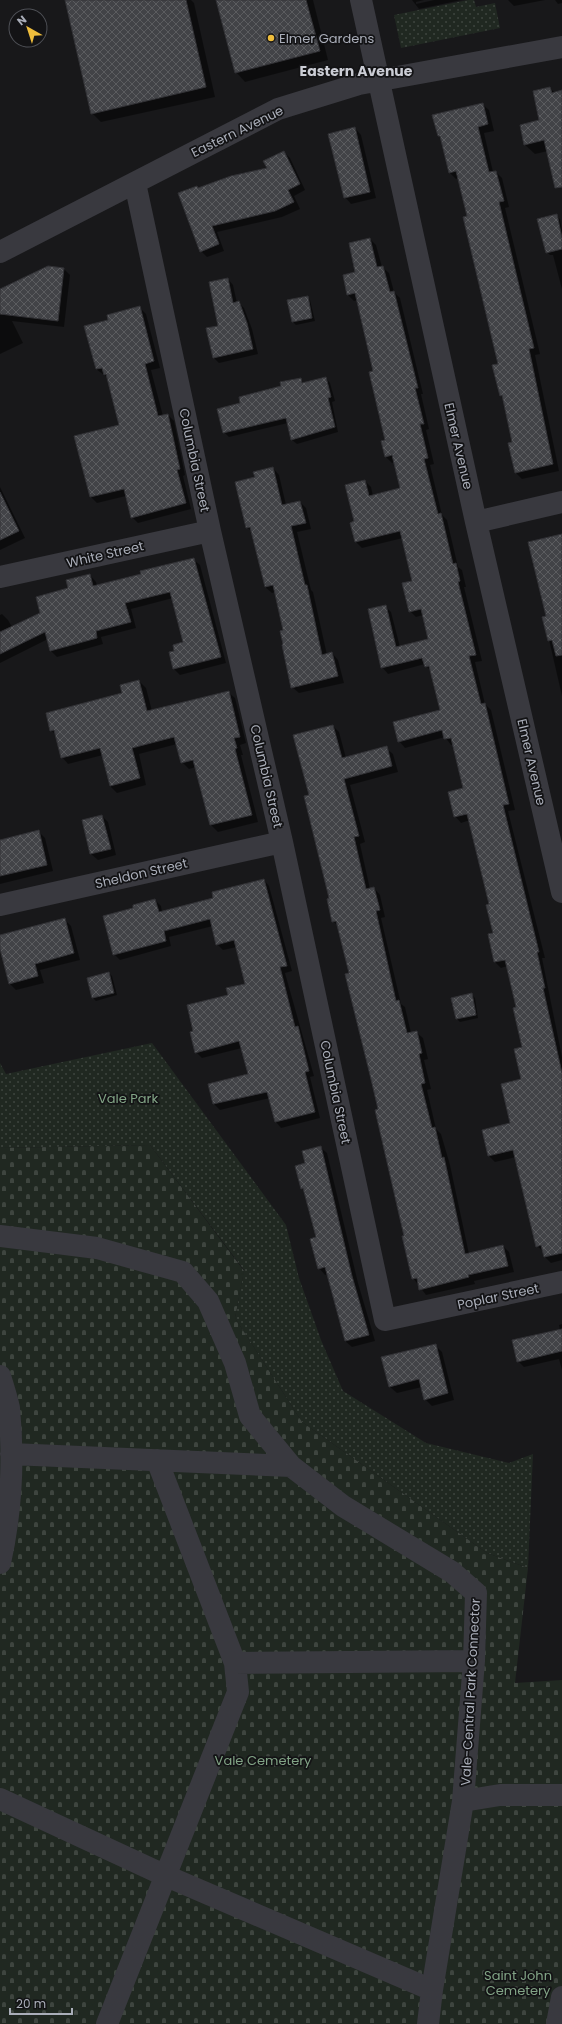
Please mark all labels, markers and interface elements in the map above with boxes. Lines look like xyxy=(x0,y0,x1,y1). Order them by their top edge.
north arrow xyxy=(8,8,48,48)
text: N xyxy=(13,11,30,29)
place label: Elmer Gardens xyxy=(279,29,375,48)
marker: Elmer Gardens xyxy=(266,33,276,43)
district label: Eastern Avenue xyxy=(300,61,413,81)
street label: Eastern Avenue xyxy=(188,101,287,162)
street label: Elmer Avenue xyxy=(439,401,478,491)
street label: Columbia Street xyxy=(174,406,215,514)
street label: White Street xyxy=(65,536,146,573)
street label: Elmer Avenue xyxy=(512,717,551,807)
street label: Columbia Street xyxy=(245,723,288,830)
street label: Sheldon Street xyxy=(93,854,189,893)
street label: Columbia Street xyxy=(315,1038,356,1146)
park label: Vale Park xyxy=(98,1089,158,1108)
street label: Poplar Street xyxy=(456,1279,541,1314)
street label: Vale-Central Park Connector xyxy=(456,1598,485,1786)
park label: Vale Cemetery xyxy=(215,1751,312,1770)
park label: Saint John Cemetery xyxy=(484,1966,552,2000)
scale bar xyxy=(10,1990,72,2016)
text: 20 m xyxy=(16,1995,46,2012)

